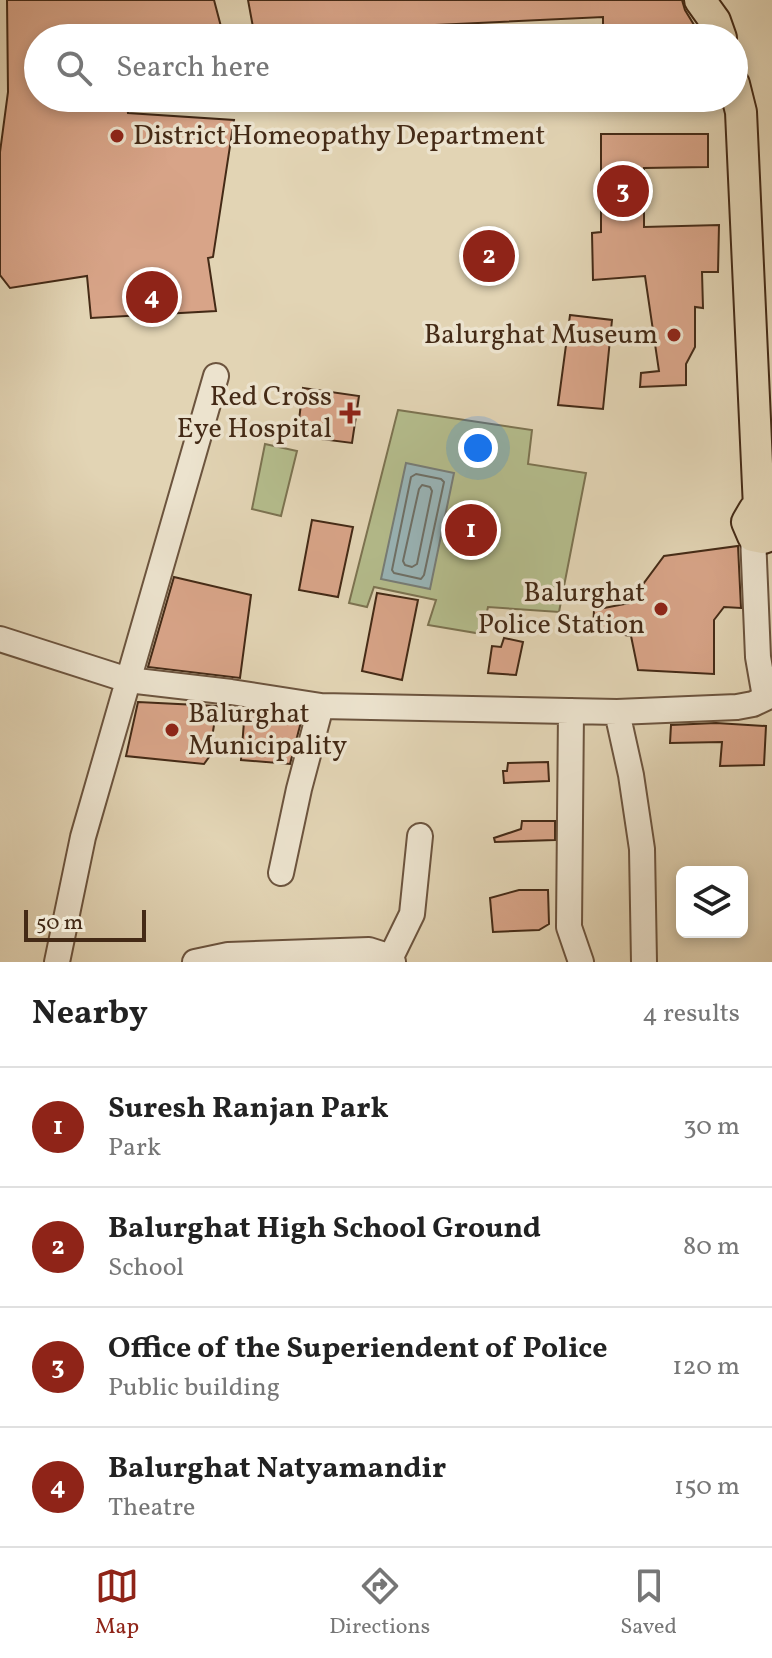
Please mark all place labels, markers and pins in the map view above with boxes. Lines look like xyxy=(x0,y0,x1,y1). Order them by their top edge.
place label: District Homeopathy Department xyxy=(133,117,545,156)
marker: District Homeopathy Department xyxy=(108,127,126,145)
pin: 3 xyxy=(597,161,649,221)
pin: 2 xyxy=(463,226,515,286)
pin: 4 xyxy=(126,267,178,327)
place label: Balurghat Museum xyxy=(424,316,658,355)
marker: Balurghat Museum xyxy=(665,326,683,344)
place label: Red Cross Eye Hospital xyxy=(177,378,332,449)
marker: Red Cross Eye Hospital xyxy=(339,402,361,424)
pin: 1 xyxy=(445,500,497,560)
place label: Balurghat Police Station xyxy=(478,574,645,645)
marker: Balurghat Police Station xyxy=(652,600,670,618)
place label: Balurghat Municipality xyxy=(188,695,347,766)
marker: Balurghat Municipality xyxy=(163,721,181,739)

